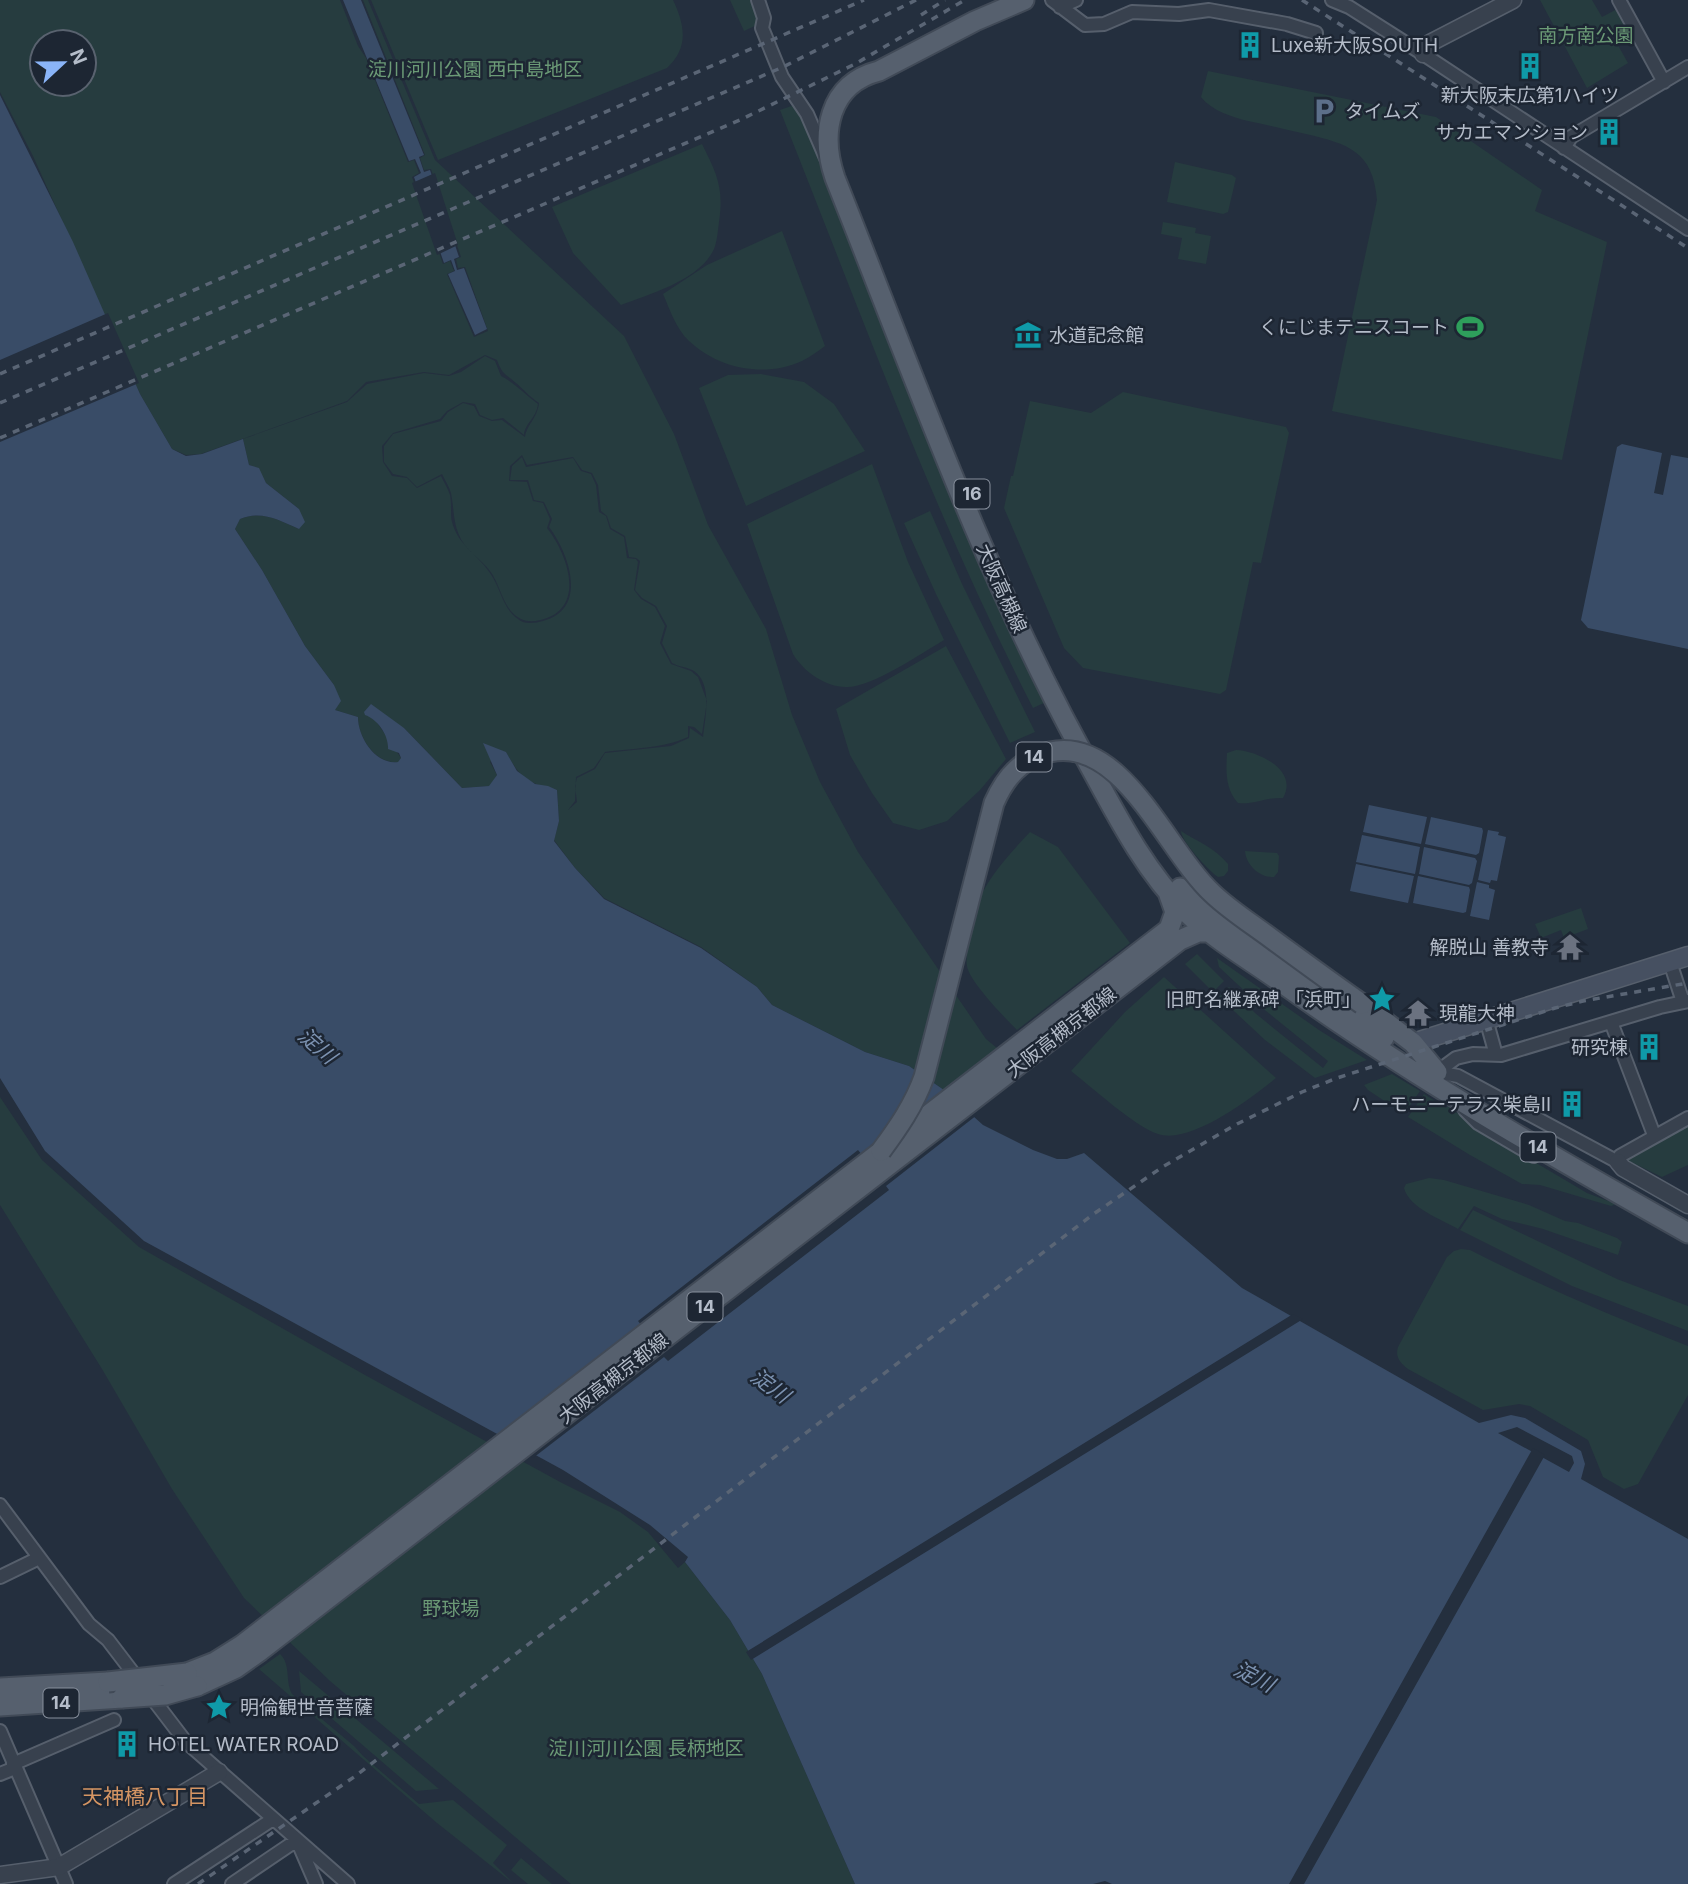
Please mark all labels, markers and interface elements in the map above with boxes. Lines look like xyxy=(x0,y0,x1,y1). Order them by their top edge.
park label: 南方南公園 xyxy=(1538,24,1634,47)
north arrow xyxy=(28,28,98,98)
building icon: Luxe新大阪SOUTH xyxy=(1235,30,1265,60)
place label: Luxe新大阪SOUTH xyxy=(1271,34,1438,57)
text: N xyxy=(65,46,92,68)
building icon: 新大阪末広第1ハイツ xyxy=(1515,51,1545,81)
park label: 淀川河川公園 西中島地区 xyxy=(368,58,582,81)
place label: 新大阪末広第1ハイツ xyxy=(1441,84,1619,107)
parking icon: タイムズ xyxy=(1309,96,1339,126)
place label: タイムズ xyxy=(1345,100,1421,123)
building icon: サカエマンション xyxy=(1594,117,1624,147)
place label: サカエマンション xyxy=(1436,121,1588,144)
sports icon: くにじまテニスコート xyxy=(1455,312,1485,342)
place label: くにじまテニスコート xyxy=(1259,316,1449,339)
museum icon: 水道記念館 xyxy=(1013,320,1043,350)
place label: 水道記念館 xyxy=(1049,324,1144,347)
road number: 16 xyxy=(954,480,990,508)
street label: 大阪高槻線 xyxy=(972,540,1031,636)
road number: 14 xyxy=(1016,742,1052,772)
temple icon: 解脱山 善教寺 xyxy=(1555,932,1585,962)
place label: 解脱山 善教寺 xyxy=(1430,936,1549,959)
street label: 大阪高槻京都線 xyxy=(1002,982,1121,1082)
place icon: 旧町名継承碑 「浜町」 xyxy=(1367,984,1397,1014)
place label: 旧町名継承碑 「浜町」 xyxy=(1166,988,1361,1011)
temple icon: 現龍大神 xyxy=(1403,998,1433,1028)
place label: 現龍大神 xyxy=(1439,1002,1515,1025)
water label: 淀川 xyxy=(293,1022,343,1070)
building icon: 研究棟 xyxy=(1634,1032,1664,1062)
place label: 研究棟 xyxy=(1571,1036,1628,1059)
building icon: ハーモニーテラス柴島II xyxy=(1557,1089,1587,1119)
place label: ハーモニーテラス柴島II xyxy=(1351,1093,1551,1116)
road number: 14 xyxy=(1520,1132,1556,1162)
road number: 14 xyxy=(688,1292,722,1322)
street label: 大阪高槻京都線 xyxy=(554,1328,673,1428)
water label: 淀川 xyxy=(746,1363,796,1409)
park label: 野球場 xyxy=(422,1597,480,1620)
water label: 淀川 xyxy=(1230,1656,1280,1698)
road number: 14 xyxy=(43,1688,78,1718)
place icon: 明倫観世音菩薩 xyxy=(204,1692,234,1722)
place label: 明倫観世音菩薩 xyxy=(240,1696,373,1719)
building icon: HOTEL WATER ROAD xyxy=(112,1729,142,1759)
place label: HOTEL WATER ROAD xyxy=(148,1733,339,1756)
park label: 淀川河川公園 長柄地区 xyxy=(548,1737,744,1760)
district label: 天神橋八丁目 xyxy=(82,1784,208,1809)

